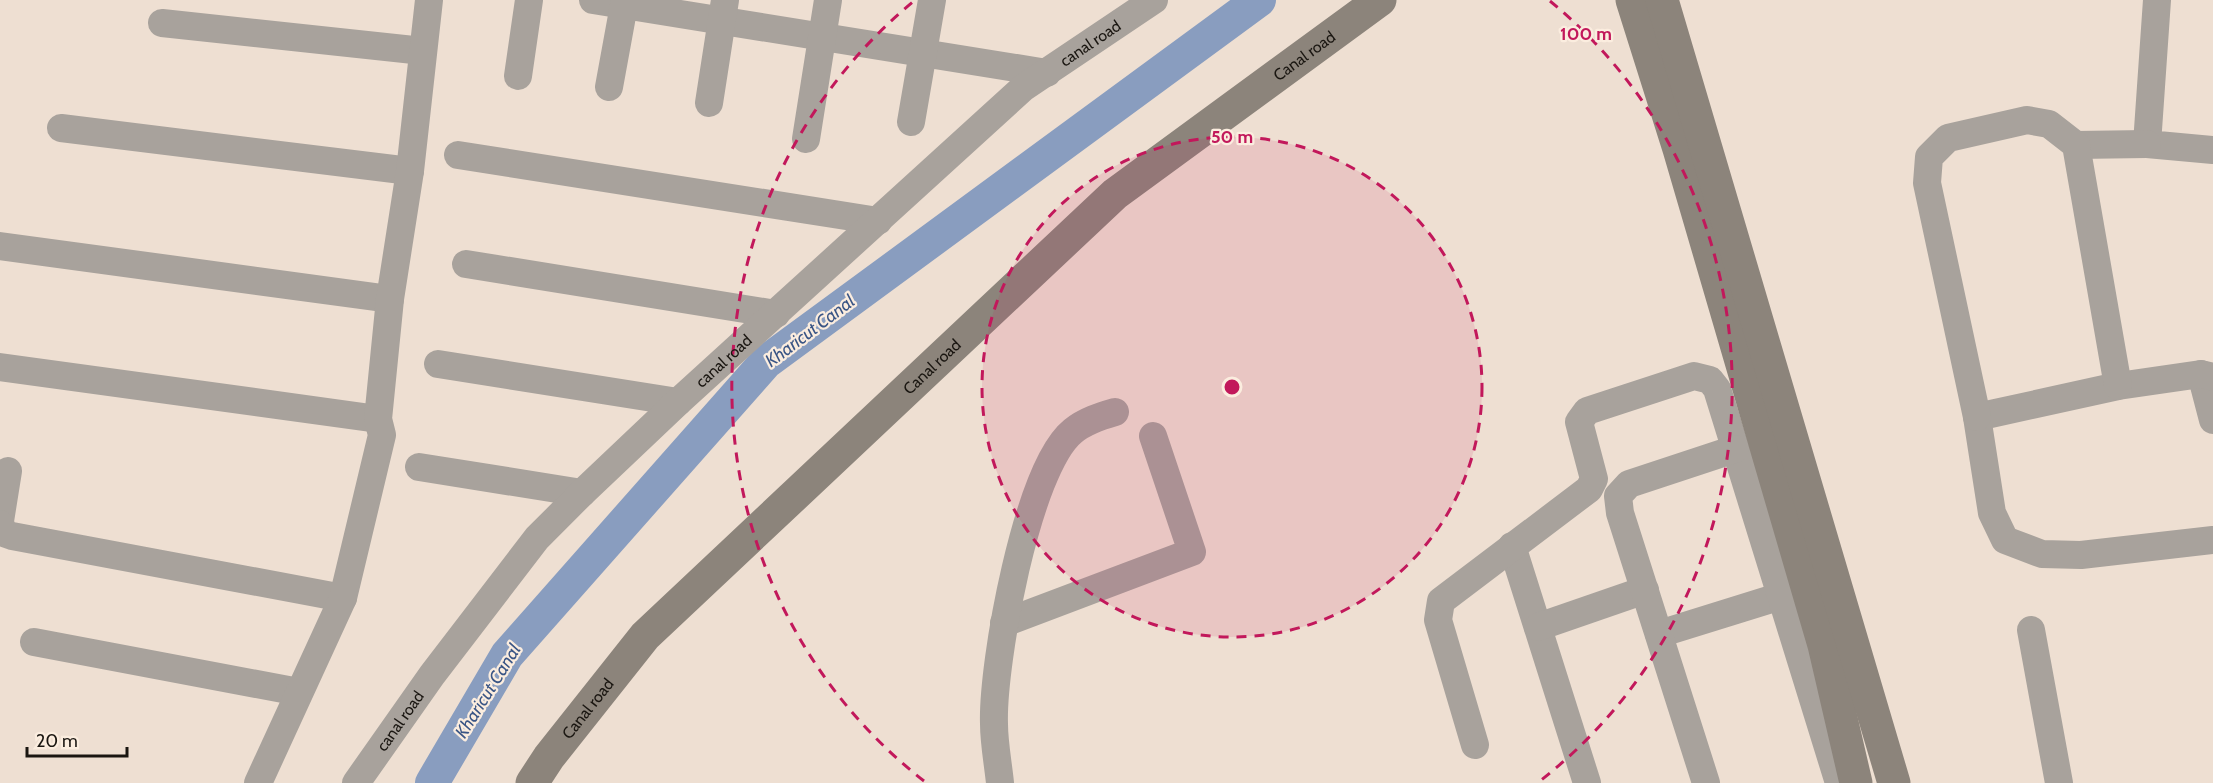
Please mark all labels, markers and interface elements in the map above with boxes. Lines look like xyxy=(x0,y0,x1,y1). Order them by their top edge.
street label: canal road xyxy=(1056,16,1124,70)
text: 100 m xyxy=(1560,23,1612,45)
street label: Canal road xyxy=(1270,27,1339,85)
text: 50 m xyxy=(1211,126,1253,148)
water label: Kharicut Canal xyxy=(761,290,860,372)
street label: canal road xyxy=(692,331,756,391)
street label: Canal road xyxy=(899,335,965,398)
centre of rings xyxy=(1222,377,1242,397)
water label: Kharicut Canal xyxy=(450,639,526,742)
street label: Canal road xyxy=(558,675,618,743)
street label: canal road xyxy=(372,687,428,755)
scale bar xyxy=(27,720,128,758)
text: 20 m xyxy=(36,730,78,752)

